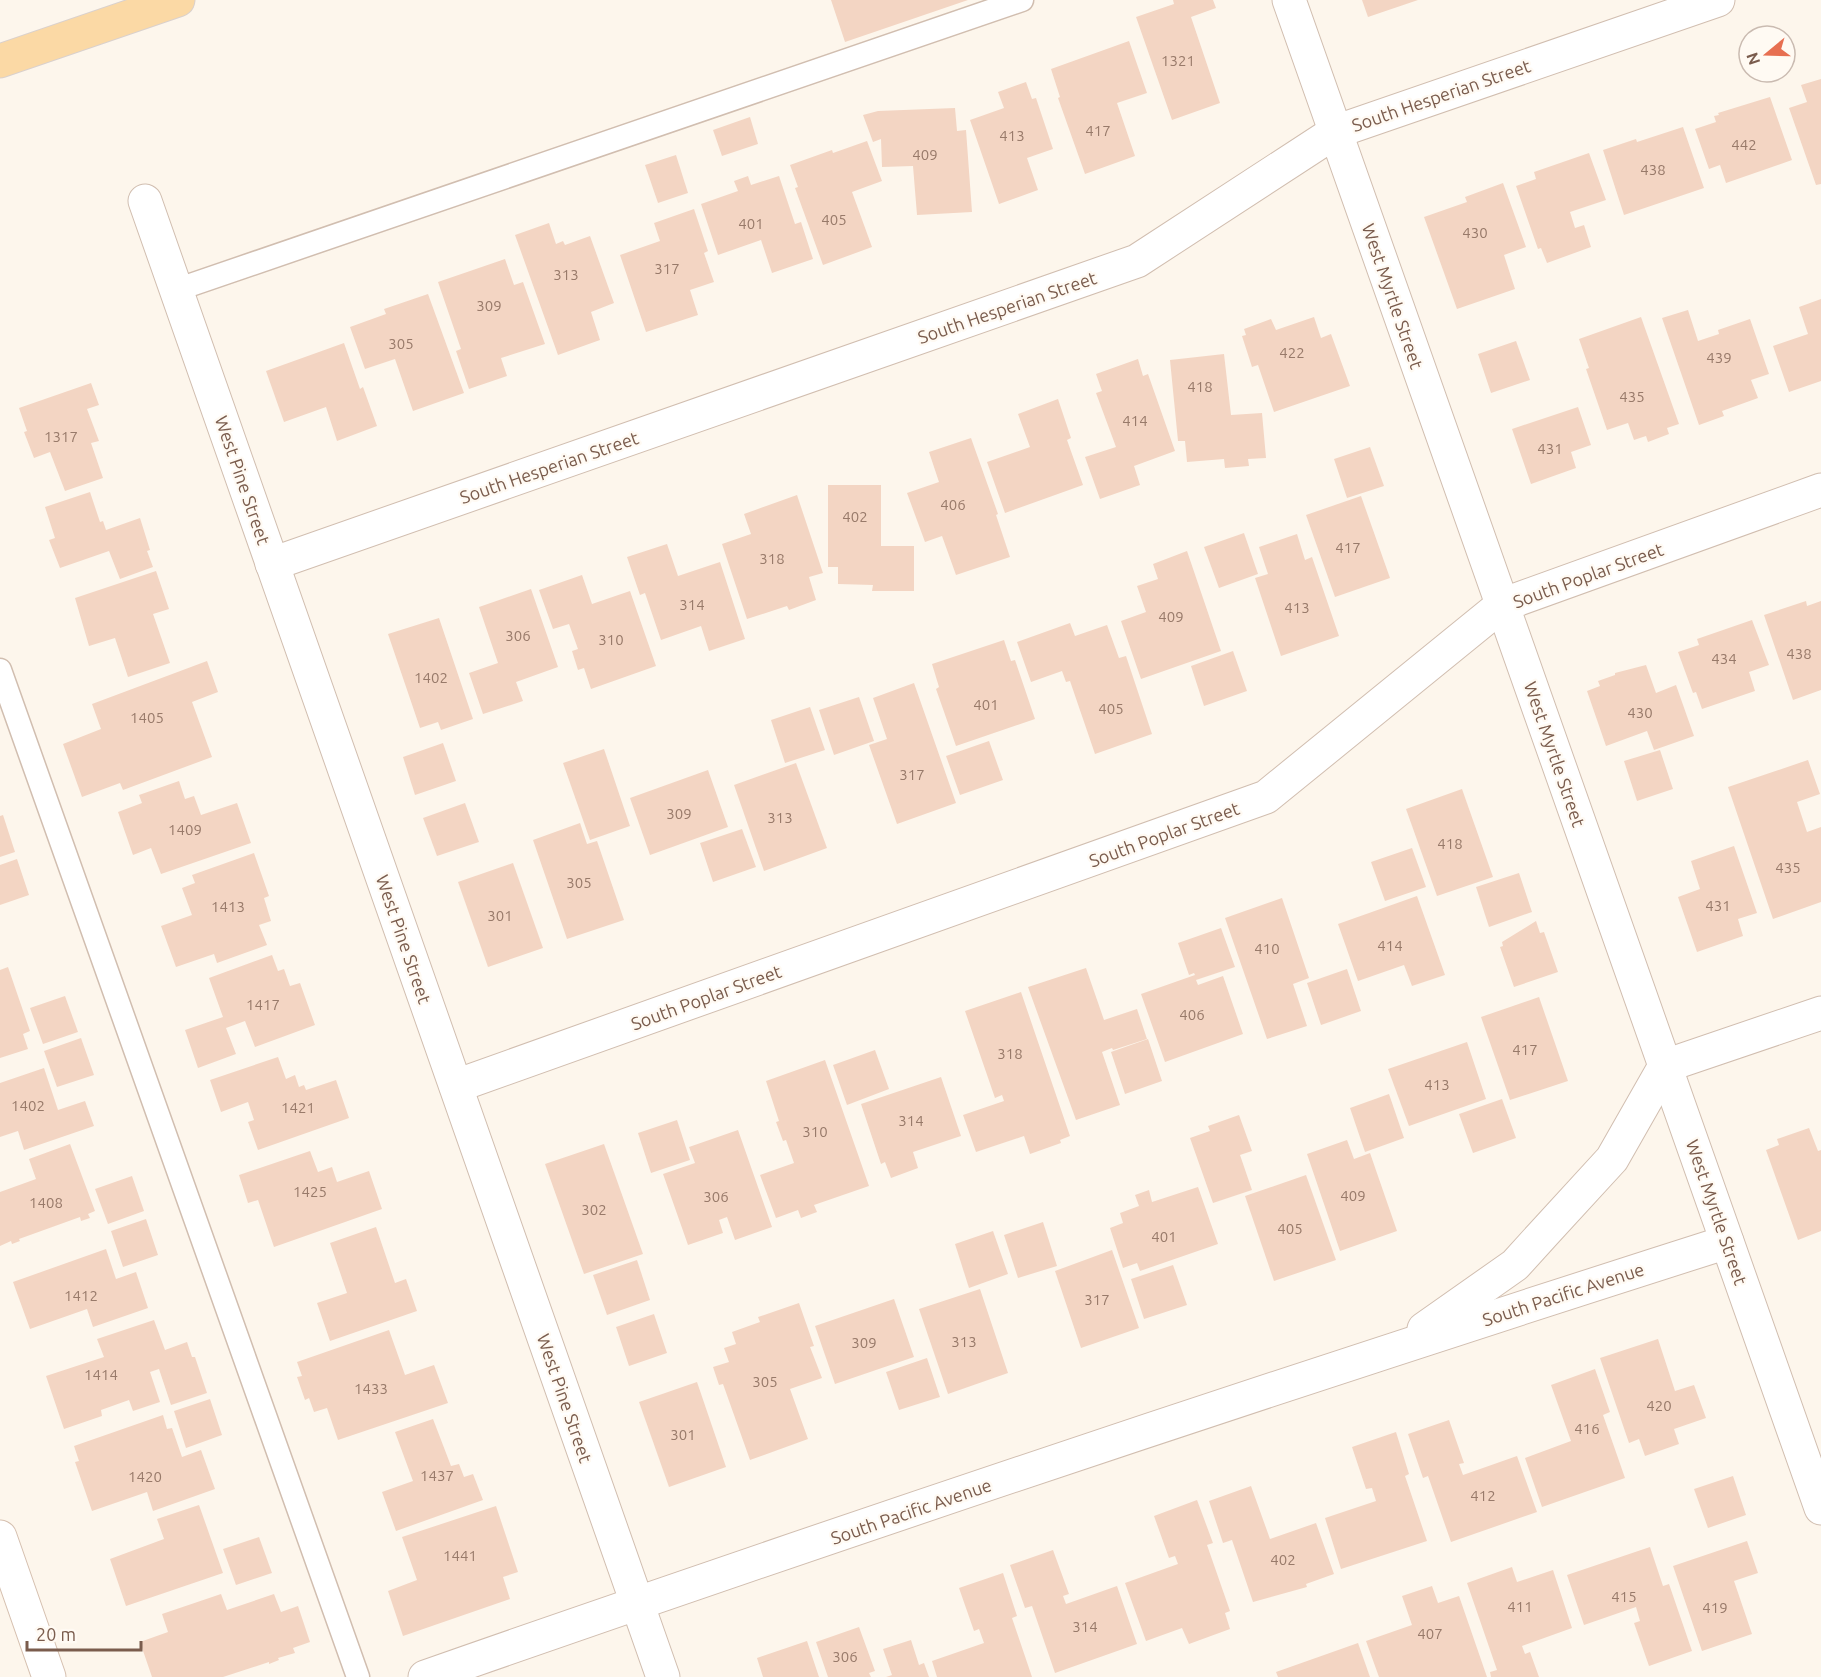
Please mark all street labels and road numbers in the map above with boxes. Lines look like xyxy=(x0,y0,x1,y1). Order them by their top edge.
street label: South Hesperian Street xyxy=(1349,55,1533,135)
street label: West Myrtle Street xyxy=(1359,221,1427,371)
street label: South Hesperian Street xyxy=(915,267,1099,347)
street label: West Pine Street xyxy=(212,413,274,547)
street label: South Hesperian Street xyxy=(457,427,641,507)
street label: South Poplar Street xyxy=(1510,538,1666,612)
street label: West Myrtle Street xyxy=(1521,679,1589,829)
street label: South Poplar Street xyxy=(1086,797,1242,871)
street label: West Pine Street xyxy=(373,872,435,1006)
street label: South Poplar Street xyxy=(628,960,784,1034)
street label: West Myrtle Street xyxy=(1683,1137,1751,1287)
street label: South Pacific Avenue xyxy=(1480,1258,1646,1330)
street label: West Pine Street xyxy=(534,1331,596,1465)
street label: South Pacific Avenue xyxy=(828,1474,994,1548)

